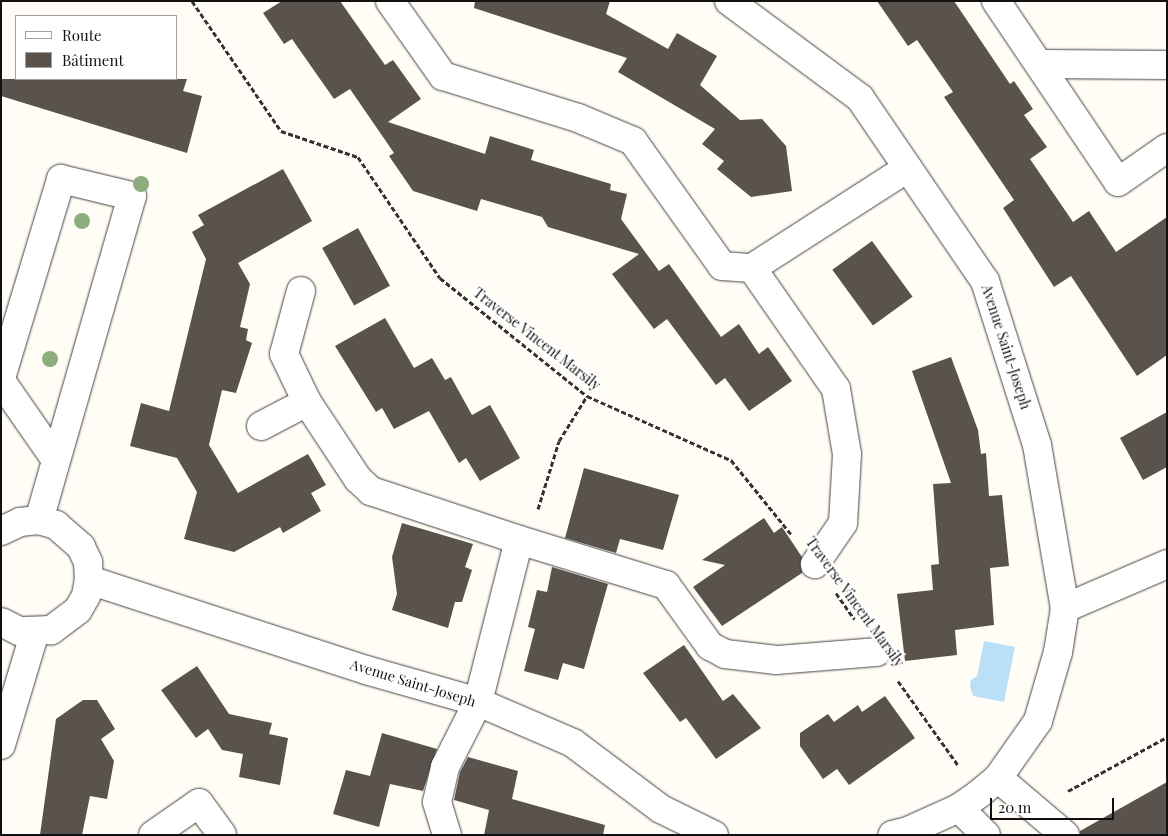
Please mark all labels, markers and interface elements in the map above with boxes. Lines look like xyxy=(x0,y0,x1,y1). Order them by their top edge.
legend xyxy=(15,15,178,80)
text: Route xyxy=(62,25,102,45)
text: Bâtiment xyxy=(62,50,124,70)
street label: Avenue Saint-Joseph xyxy=(978,282,1034,412)
street label: Traverse Vincent Marsily xyxy=(470,284,604,394)
street label: Traverse Vincent Marsily xyxy=(802,534,908,670)
street label: Avenue Saint-Joseph xyxy=(348,656,478,710)
scale bar xyxy=(993,788,1117,820)
text: 20 m xyxy=(998,797,1031,817)

